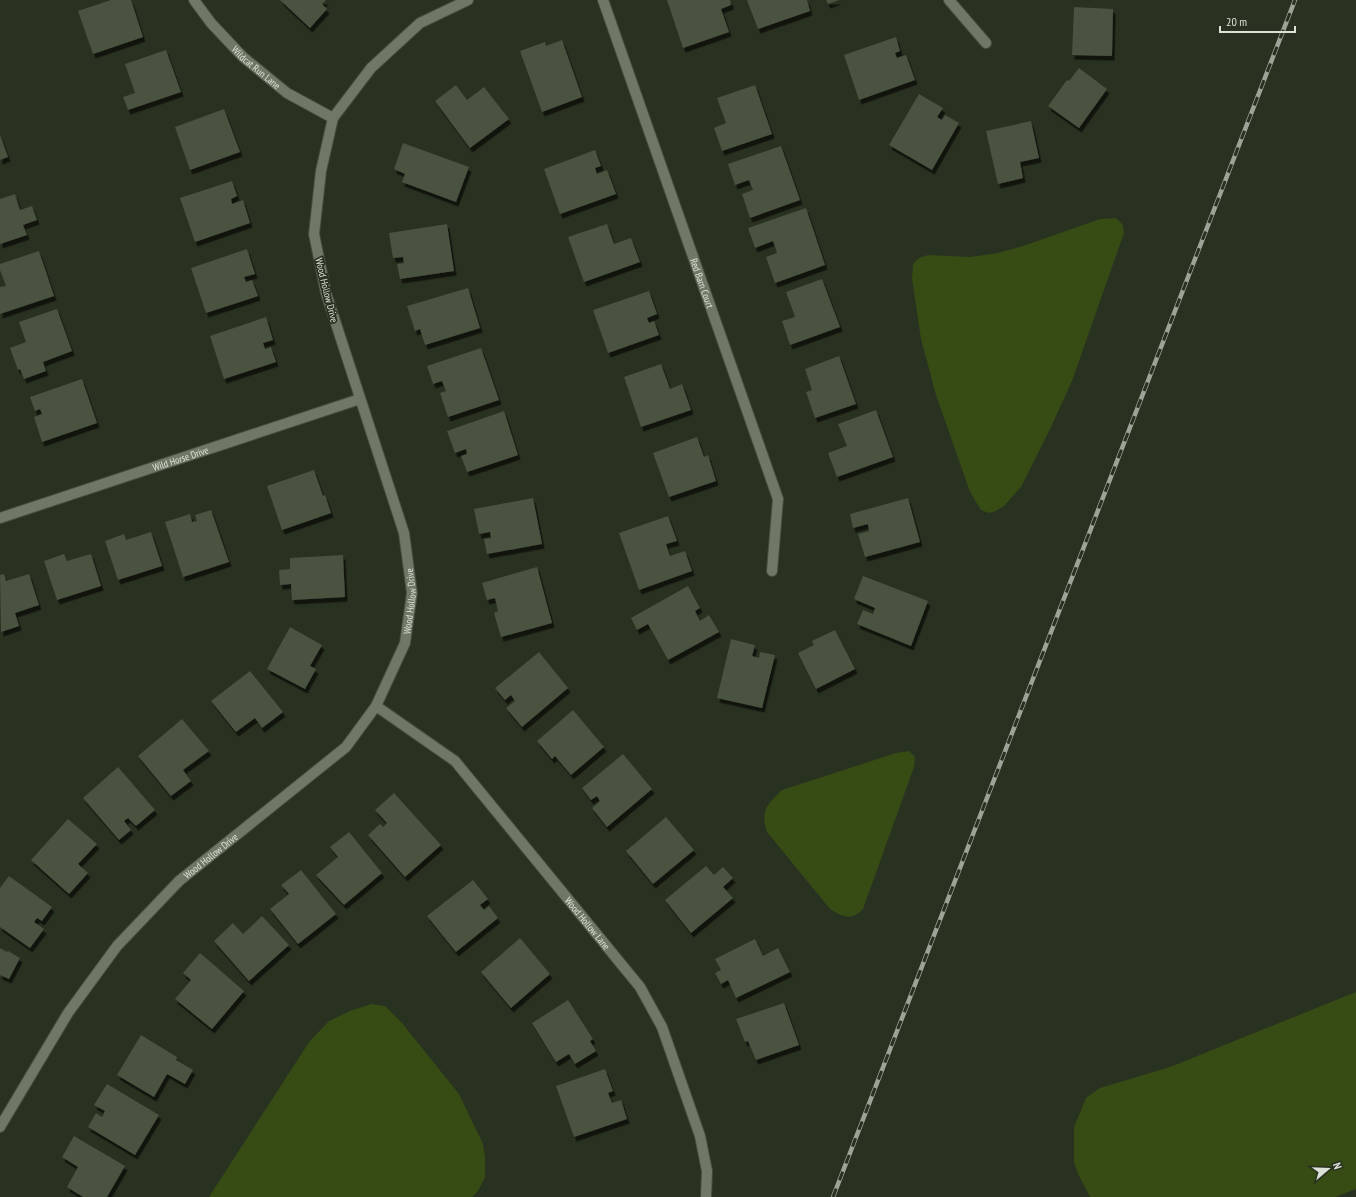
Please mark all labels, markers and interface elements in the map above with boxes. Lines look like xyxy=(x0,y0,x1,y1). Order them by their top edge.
scale bar xyxy=(1220,8,1295,34)
text: 20 m xyxy=(1226,14,1247,29)
street label: Wildcat Run Lane xyxy=(229,43,283,92)
street label: Wood Hollow Drive xyxy=(312,257,341,324)
street label: Red Barn Court xyxy=(687,257,717,310)
street label: Wild Horse Drive xyxy=(151,444,210,474)
street label: Wood Hollow Drive xyxy=(400,568,419,635)
street label: Wood Hollow Drive xyxy=(181,830,241,882)
street label: Wood Hollow Lane xyxy=(562,895,613,953)
north arrow xyxy=(1308,1149,1348,1189)
text: N xyxy=(1330,1161,1345,1171)

